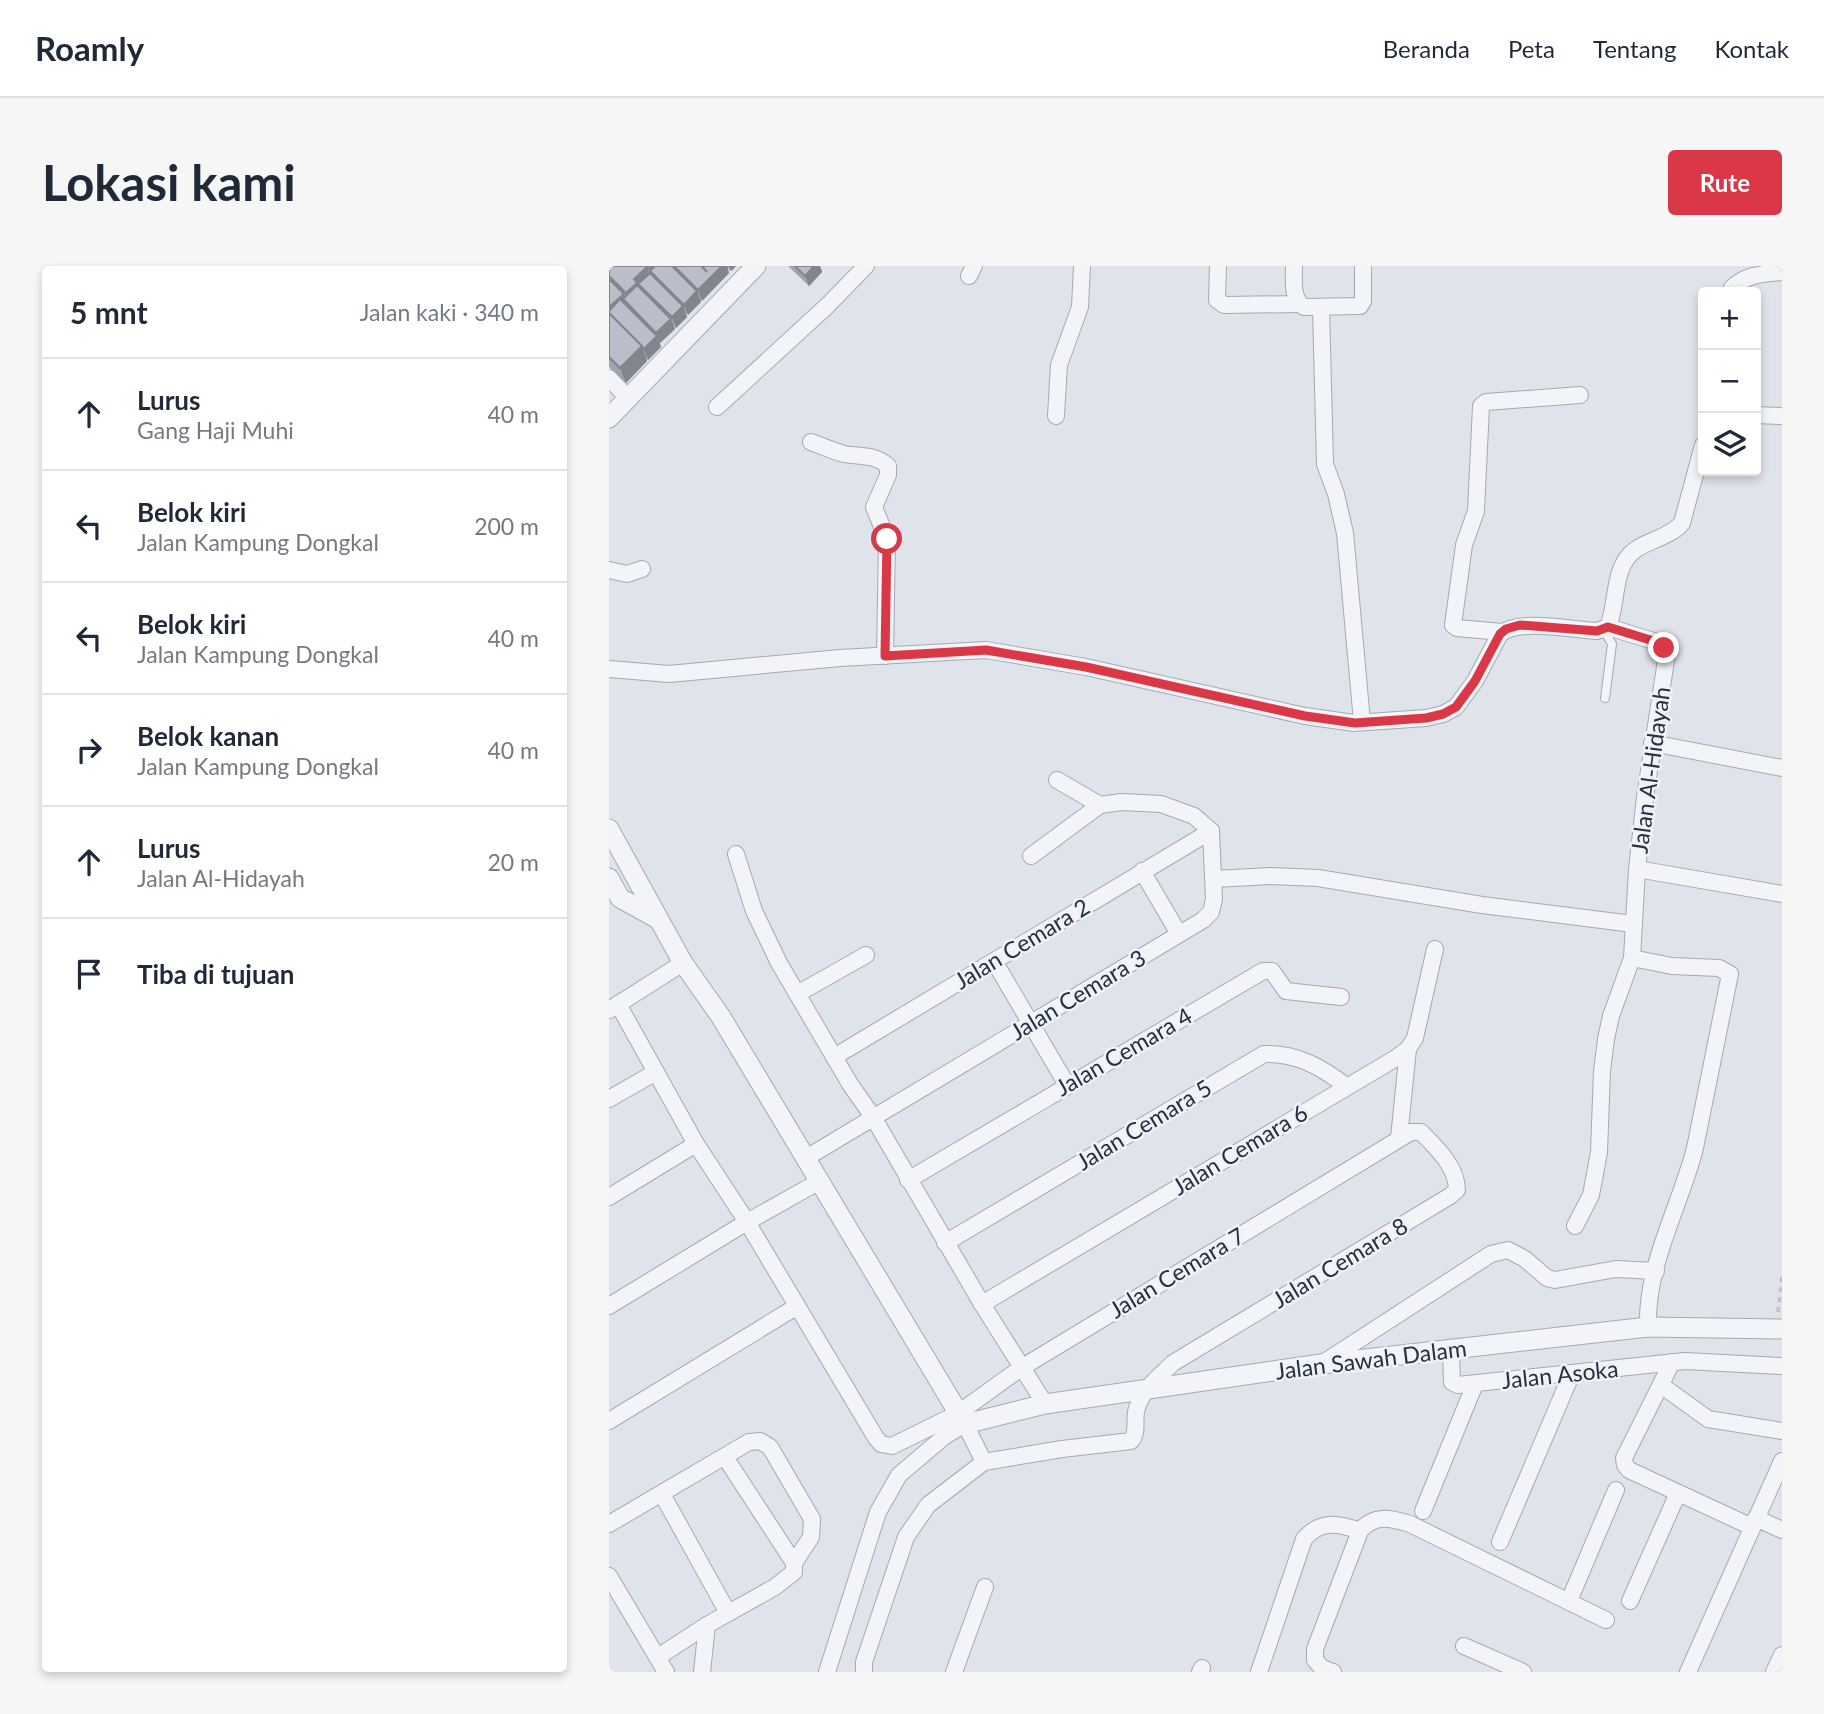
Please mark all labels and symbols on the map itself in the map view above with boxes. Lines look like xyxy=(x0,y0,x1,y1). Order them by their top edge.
route start xyxy=(871,523,902,554)
route end xyxy=(1648,632,1679,663)
street label: Jalan Al-Hidayah xyxy=(1624,685,1676,855)
street label: Jalan Cemara 2 xyxy=(949,892,1094,994)
street label: Jalan Cemara 3 xyxy=(1005,943,1150,1045)
street label: Jalan Cemara 4 xyxy=(1050,1001,1197,1101)
street label: Jalan Cemara 5 xyxy=(1071,1073,1216,1175)
street label: Jalan Cemara 6 xyxy=(1167,1098,1312,1200)
street label: Jalan Cemara 8 xyxy=(1267,1211,1412,1313)
street label: Jalan Cemara 7 xyxy=(1104,1221,1249,1323)
street label: Jalan Sawah Dalam xyxy=(1274,1333,1468,1385)
street label: Jalan Asoka xyxy=(1500,1354,1620,1394)

